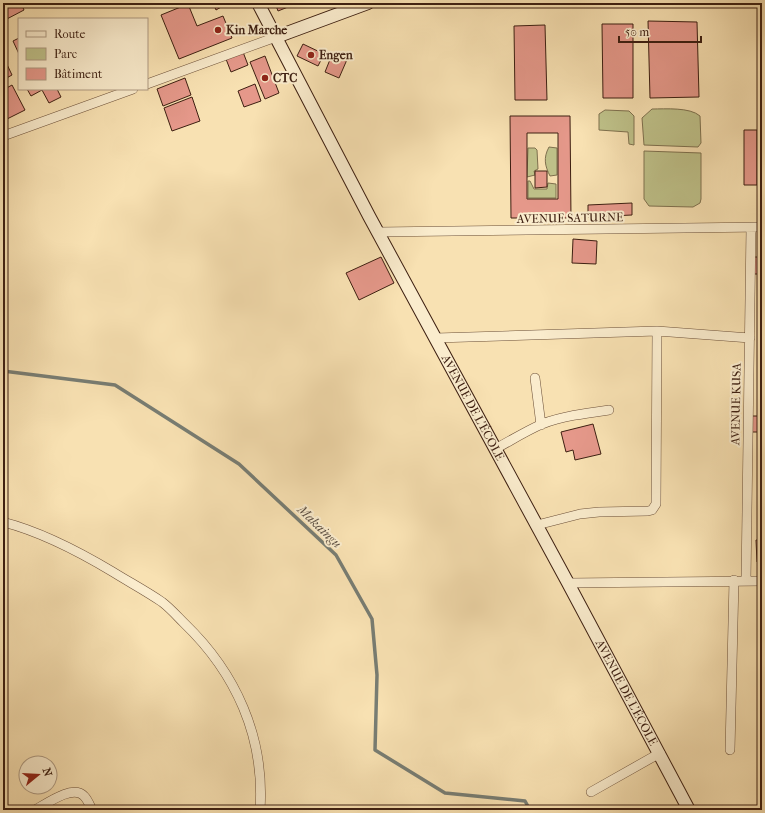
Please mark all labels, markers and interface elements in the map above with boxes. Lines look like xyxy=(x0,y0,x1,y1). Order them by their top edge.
legend xyxy=(18,18,148,90)
scale bar xyxy=(619,18,701,44)
place label: Kin Marche xyxy=(226,23,287,37)
marker: Kin Marche xyxy=(213,25,223,35)
text: 50 m xyxy=(625,25,649,39)
text: Route xyxy=(54,27,86,41)
text: Parc xyxy=(54,47,77,61)
place label: Engen xyxy=(319,48,354,63)
marker: Engen xyxy=(306,50,316,60)
text: Bâtiment xyxy=(54,67,103,81)
place label: CTC xyxy=(273,71,297,85)
marker: CTC xyxy=(260,73,270,83)
street label: AVENUE SATURNE xyxy=(516,210,623,226)
street label: AVENUE DE L'ÉCOLE xyxy=(438,351,507,463)
street label: AVENUE KUSA xyxy=(728,363,744,446)
water label: Makaingu xyxy=(294,501,345,551)
street label: AVENUE DE L'ÉCOLE xyxy=(592,637,660,748)
north arrow xyxy=(18,755,58,795)
text: N xyxy=(40,766,55,779)

